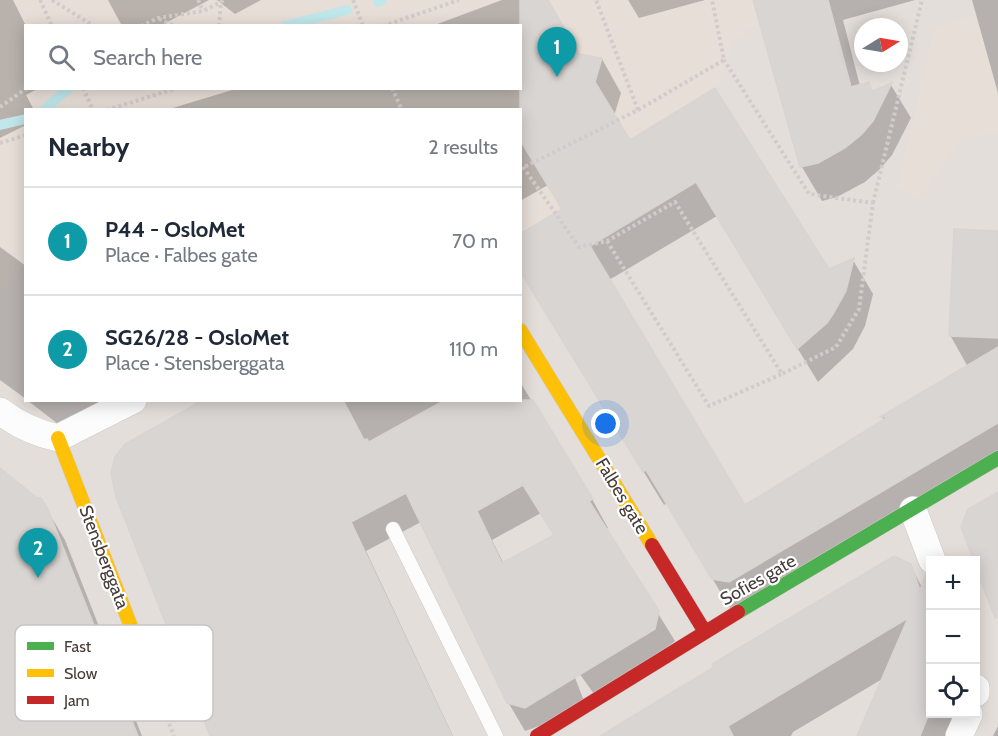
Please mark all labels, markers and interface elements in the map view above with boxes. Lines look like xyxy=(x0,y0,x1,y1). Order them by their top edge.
north arrow xyxy=(854,18,908,72)
search box xyxy=(24,24,522,90)
pin: 1 xyxy=(538,28,576,77)
icon: search xyxy=(45,41,78,74)
text: Search here xyxy=(93,44,202,71)
text: Nearby xyxy=(48,131,129,163)
text: 2 results xyxy=(428,135,498,159)
text: P44 - OsloMet xyxy=(105,216,245,243)
text: 1 xyxy=(64,229,71,253)
text: 70 m xyxy=(452,229,498,253)
text: Place · Falbes gate xyxy=(105,243,258,267)
text: SG26/28 - OsloMet xyxy=(105,324,289,351)
text: 2 xyxy=(62,337,73,361)
text: 110 m xyxy=(449,337,498,361)
text: Place · Stensberggata xyxy=(105,351,285,375)
your location xyxy=(591,409,620,438)
street label: Falbes gate xyxy=(591,454,653,538)
street label: Stensberggata xyxy=(74,502,134,612)
pin: 2 xyxy=(18,528,57,578)
street label: Sofies gate xyxy=(716,550,800,610)
map controls xyxy=(926,556,980,718)
button: + xyxy=(926,556,980,610)
button: − xyxy=(926,610,980,664)
legend xyxy=(15,625,213,721)
text: Fast xyxy=(64,637,92,656)
text: Slow xyxy=(64,664,98,683)
button: locate xyxy=(926,664,980,718)
text: Jam xyxy=(63,691,90,710)

